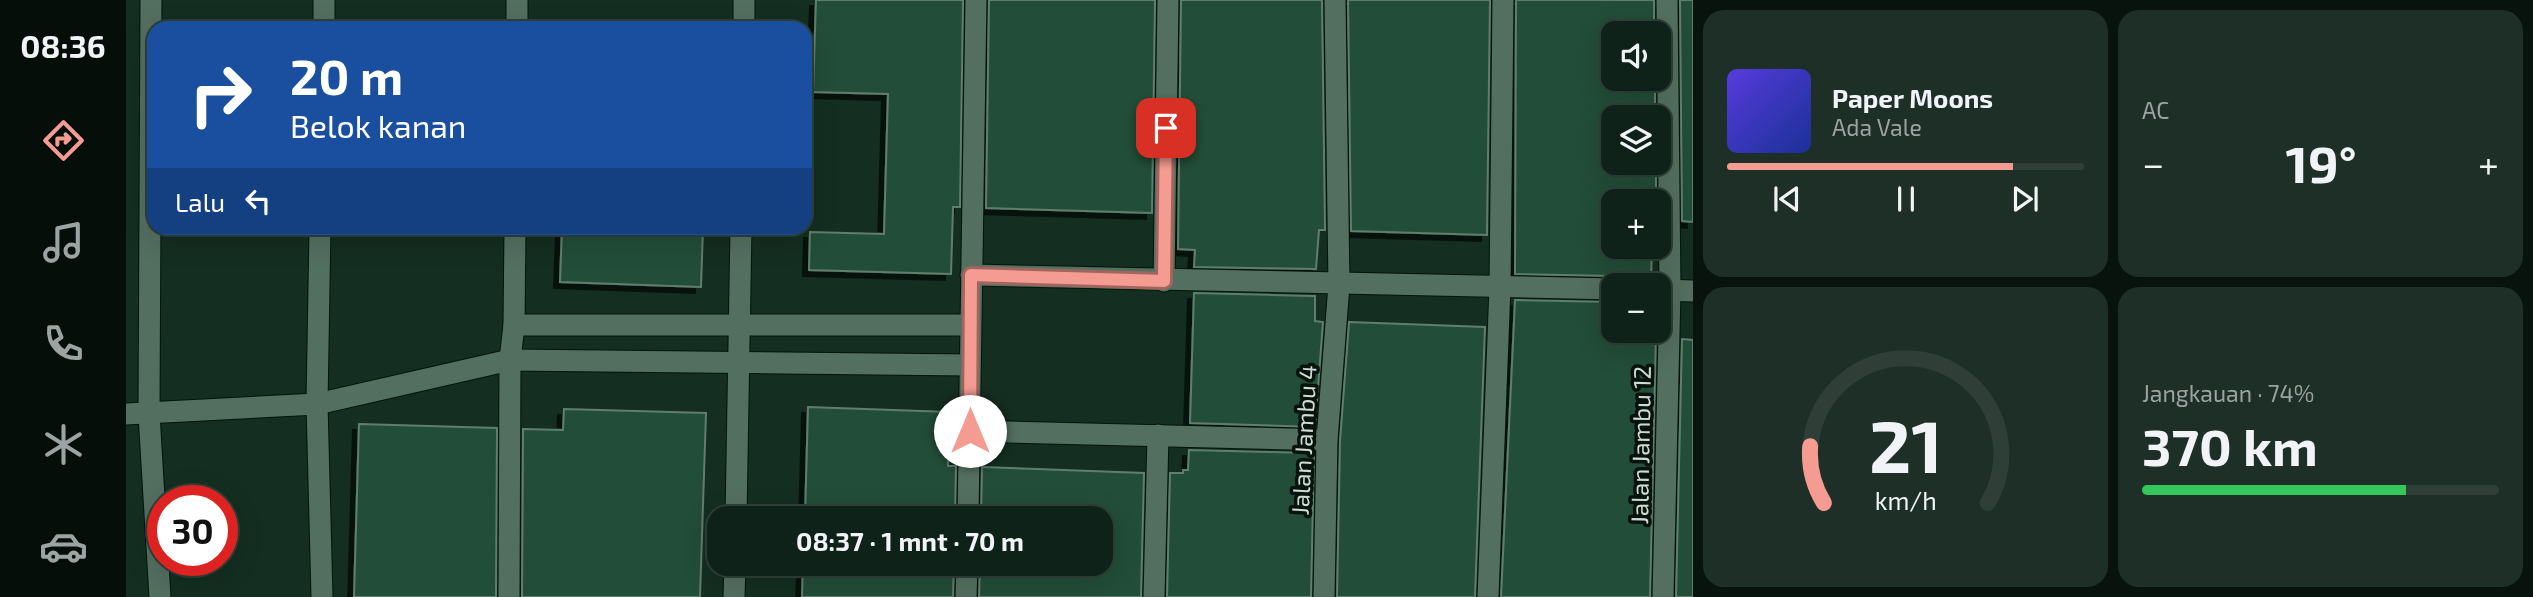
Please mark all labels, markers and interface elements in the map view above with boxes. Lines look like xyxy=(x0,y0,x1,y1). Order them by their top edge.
map controls xyxy=(1601,21,1671,343)
button: sound xyxy=(1601,21,1671,91)
text: 08:36 xyxy=(20,26,106,64)
text: 20 m xyxy=(290,46,403,105)
icon: right xyxy=(175,49,266,140)
text: Paper Moons xyxy=(1832,82,1993,113)
text: AC xyxy=(2142,96,2169,124)
pin xyxy=(1136,98,1196,158)
button: layers xyxy=(1601,105,1671,175)
text: Belok kanan xyxy=(290,106,466,144)
icon: arrive xyxy=(1147,109,1185,147)
text: Ada Vale xyxy=(1832,113,1922,141)
icon: directions xyxy=(39,116,88,165)
text: 19° xyxy=(2286,131,2357,193)
text: − xyxy=(2142,140,2164,186)
text: + xyxy=(2478,140,2499,186)
icon: previous xyxy=(1768,180,1806,218)
icon: pause xyxy=(1887,180,1925,218)
icon: next xyxy=(2006,180,2044,218)
icon: left xyxy=(239,182,277,220)
text: Lalu xyxy=(175,186,225,217)
button: + xyxy=(1601,189,1671,259)
icon: music xyxy=(39,218,88,267)
button: − xyxy=(1601,273,1671,343)
icon: phone xyxy=(39,319,88,368)
street label: Jalan Jambu 4 xyxy=(1285,364,1321,516)
street label: Jalan Jambu 12 xyxy=(1624,365,1656,525)
text: Jangkauan · 74% xyxy=(2142,379,2314,407)
position arrow xyxy=(933,394,1007,468)
text: 21 xyxy=(1869,400,1942,488)
text: 370 km xyxy=(2142,414,2318,476)
icon: climate xyxy=(39,420,88,469)
speed limit sign: 30 xyxy=(147,485,238,576)
text: km/h xyxy=(1874,485,1937,515)
icon: car xyxy=(39,522,88,571)
text: 08:37 · 1 mnt · 70 m xyxy=(796,525,1024,556)

